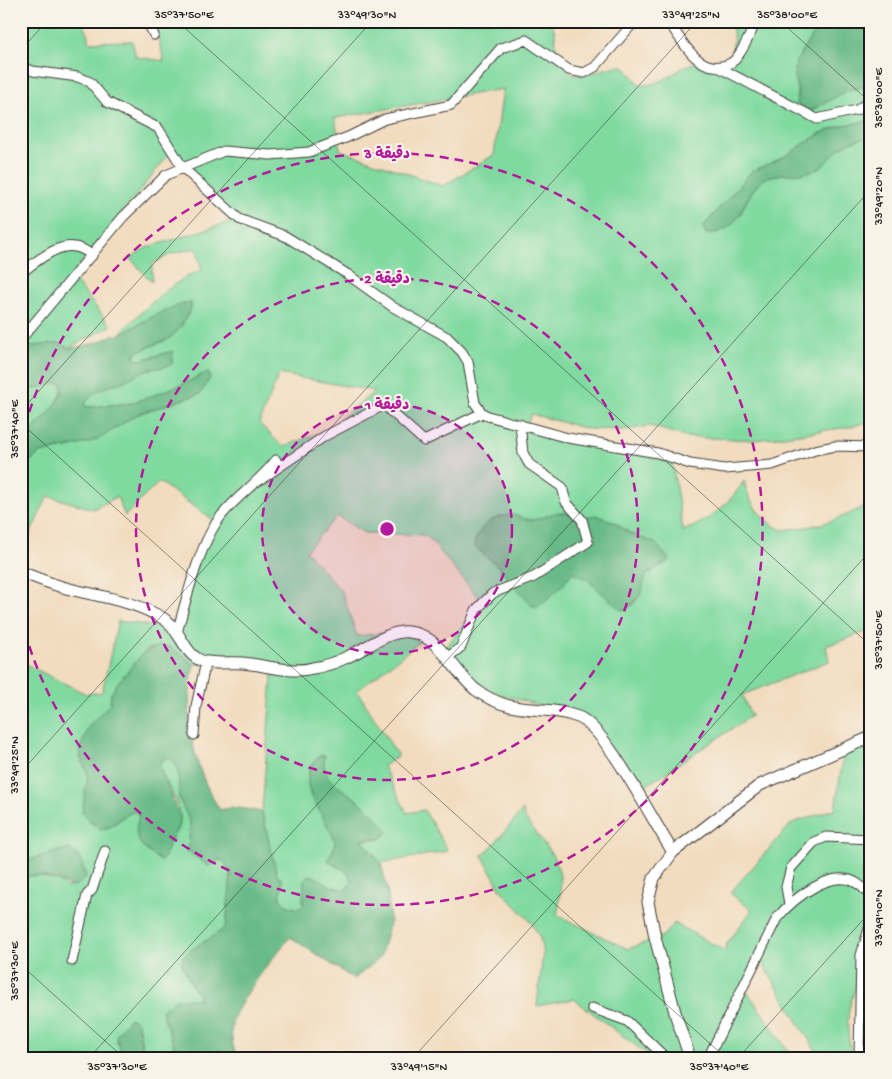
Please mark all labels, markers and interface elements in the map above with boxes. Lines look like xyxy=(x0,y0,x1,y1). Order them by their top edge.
text: 35°37'50"E xyxy=(153,9,214,23)
text: 33°49'30"N xyxy=(337,9,396,23)
text: 33°49'25"N xyxy=(661,9,720,23)
text: 35°38'00"E xyxy=(756,9,817,23)
text: 35°38'00"E xyxy=(873,68,887,129)
text: 3 دقيقة xyxy=(363,145,410,164)
text: 33°49'20"N xyxy=(873,167,887,226)
text: 2 دقيقة xyxy=(364,270,410,289)
text: 1 دقيقة xyxy=(364,396,409,415)
text: 35°37'40"E xyxy=(9,399,23,459)
centre of rings xyxy=(378,520,396,538)
text: 35°37'50"E xyxy=(873,610,887,671)
text: 33°49'25"N xyxy=(9,736,23,795)
text: 33°49'10"N xyxy=(873,889,887,948)
text: 35°37'30"E xyxy=(9,941,23,1001)
text: 35°37'30"E xyxy=(87,1061,147,1075)
text: 33°49'15"N xyxy=(390,1061,447,1075)
text: 35°37'40"E xyxy=(689,1061,749,1075)

